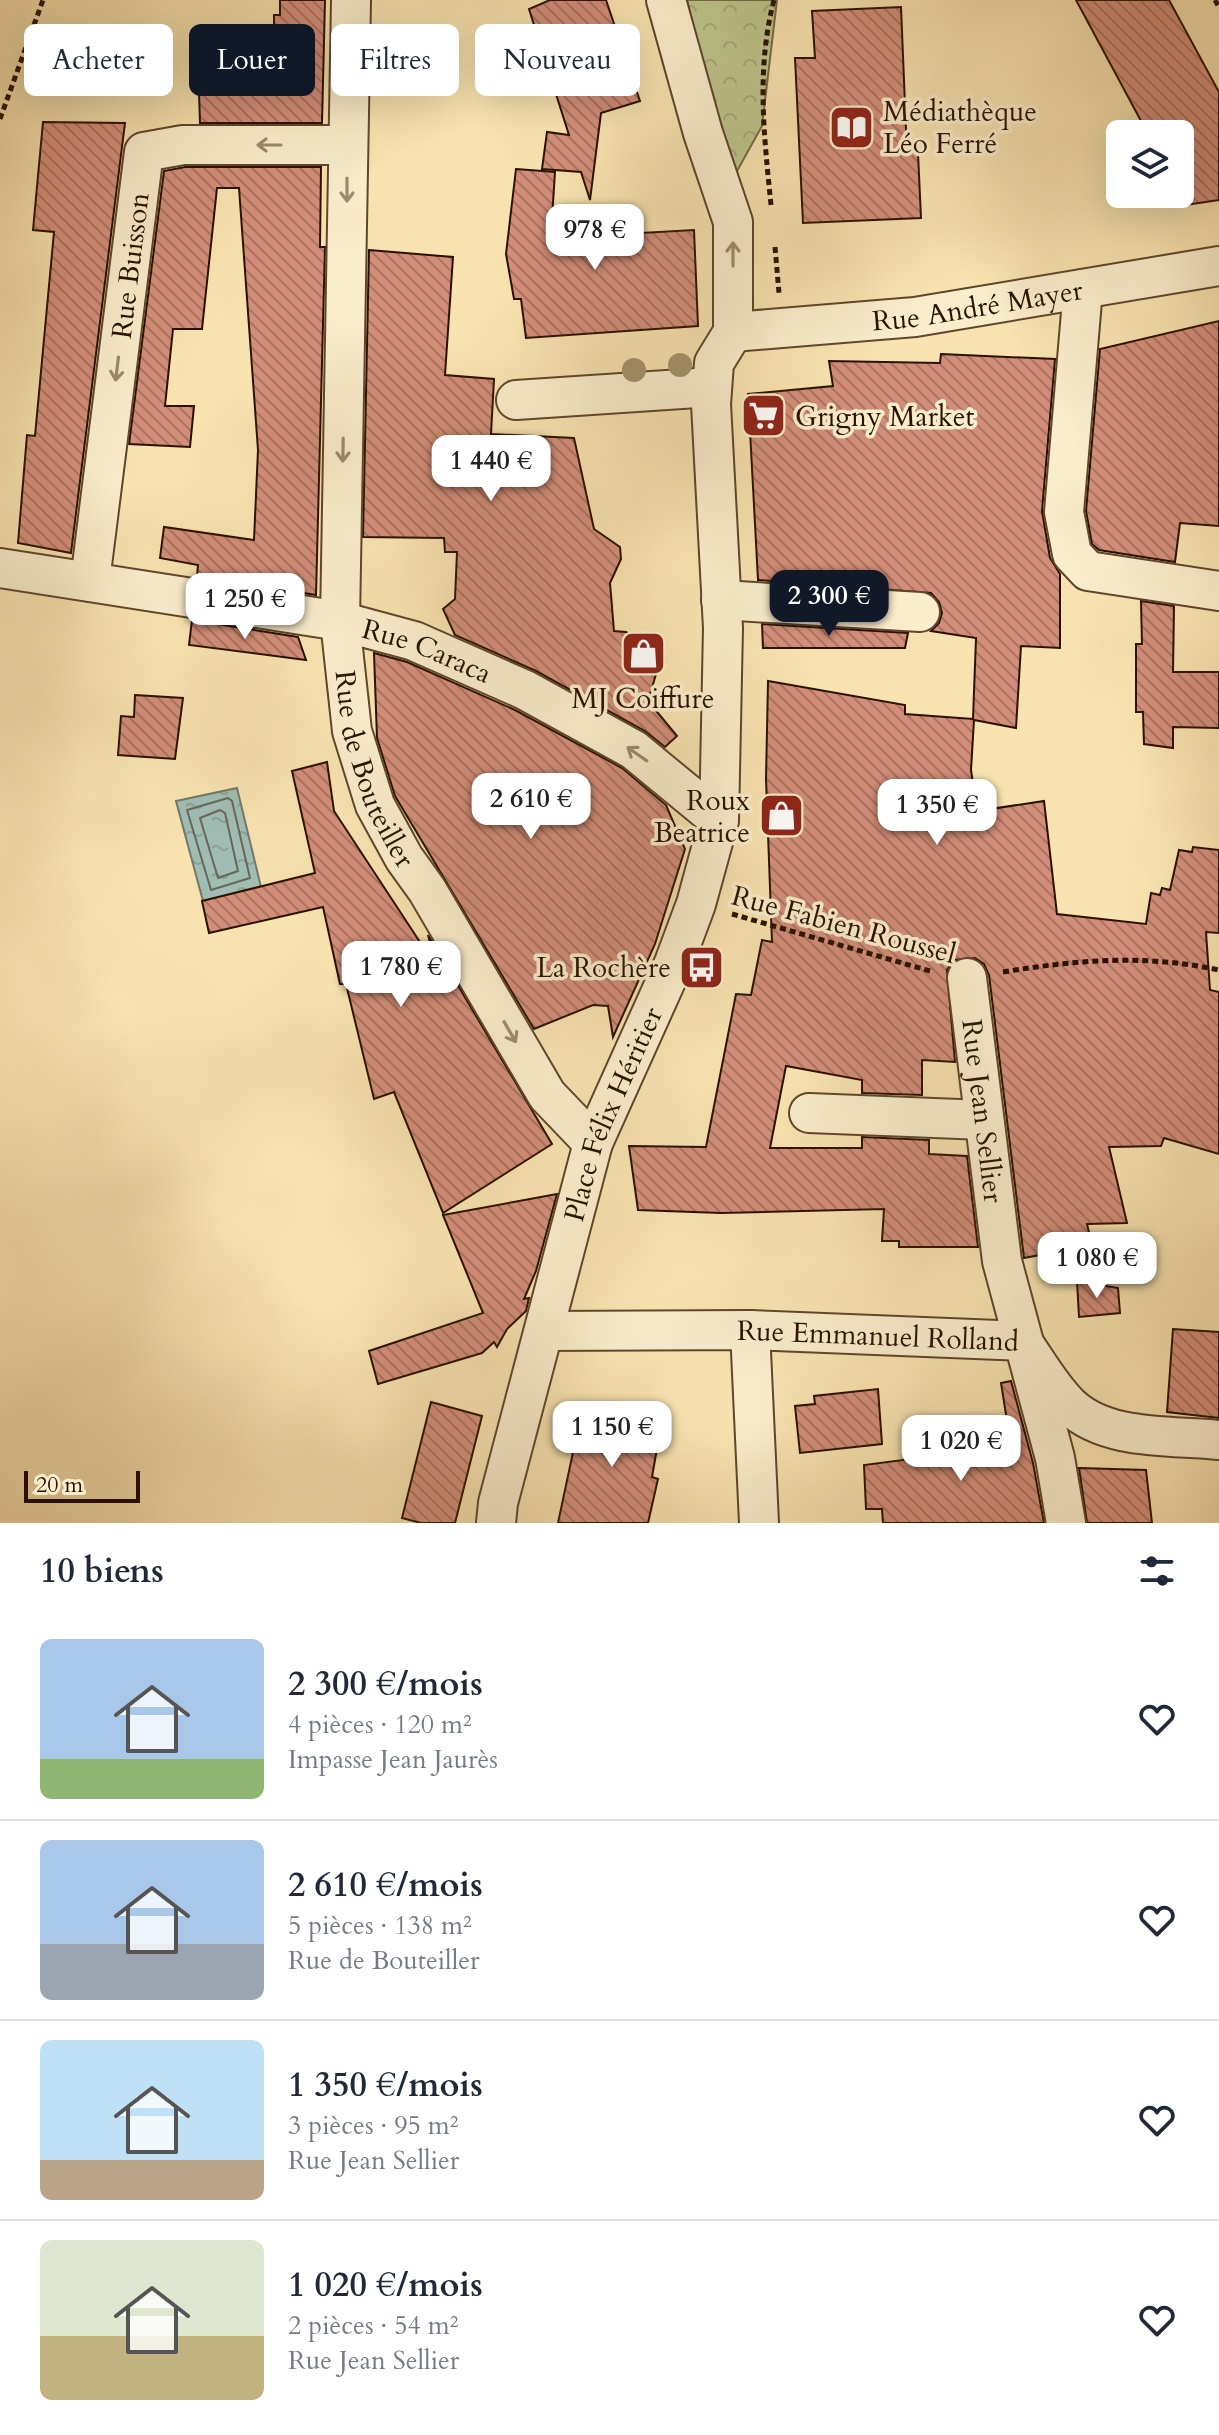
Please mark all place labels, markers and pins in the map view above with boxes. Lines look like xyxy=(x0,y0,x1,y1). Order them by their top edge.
place label: Médiathèque Léo Ferré xyxy=(883,93,1037,163)
library icon: Médiathèque Léo Ferré xyxy=(828,103,876,151)
pin: 978 € xyxy=(539,204,651,272)
supermarket icon: Grigny Market xyxy=(740,392,788,440)
place label: Grigny Market xyxy=(795,398,975,436)
pin: 1 440 € xyxy=(417,435,565,503)
pin: 2 300 € xyxy=(755,570,903,638)
pin: 1 250 € xyxy=(171,573,319,641)
shop icon: MJ Coiffure xyxy=(619,629,667,677)
place label: MJ Coiffure xyxy=(572,680,714,718)
pin: 2 610 € xyxy=(457,773,605,841)
pin: 1 350 € xyxy=(863,779,1011,847)
place label: Roux Beatrice xyxy=(654,782,750,852)
shop icon: Roux Beatrice xyxy=(757,792,805,840)
pin: 1 780 € xyxy=(327,941,475,1009)
bus stop icon: La Rochère xyxy=(678,943,726,991)
place label: La Rochère xyxy=(536,949,671,987)
pin: 1 080 € xyxy=(1023,1232,1171,1300)
pin: 1 150 € xyxy=(538,1401,686,1469)
pin: 1 020 € xyxy=(887,1415,1035,1483)

